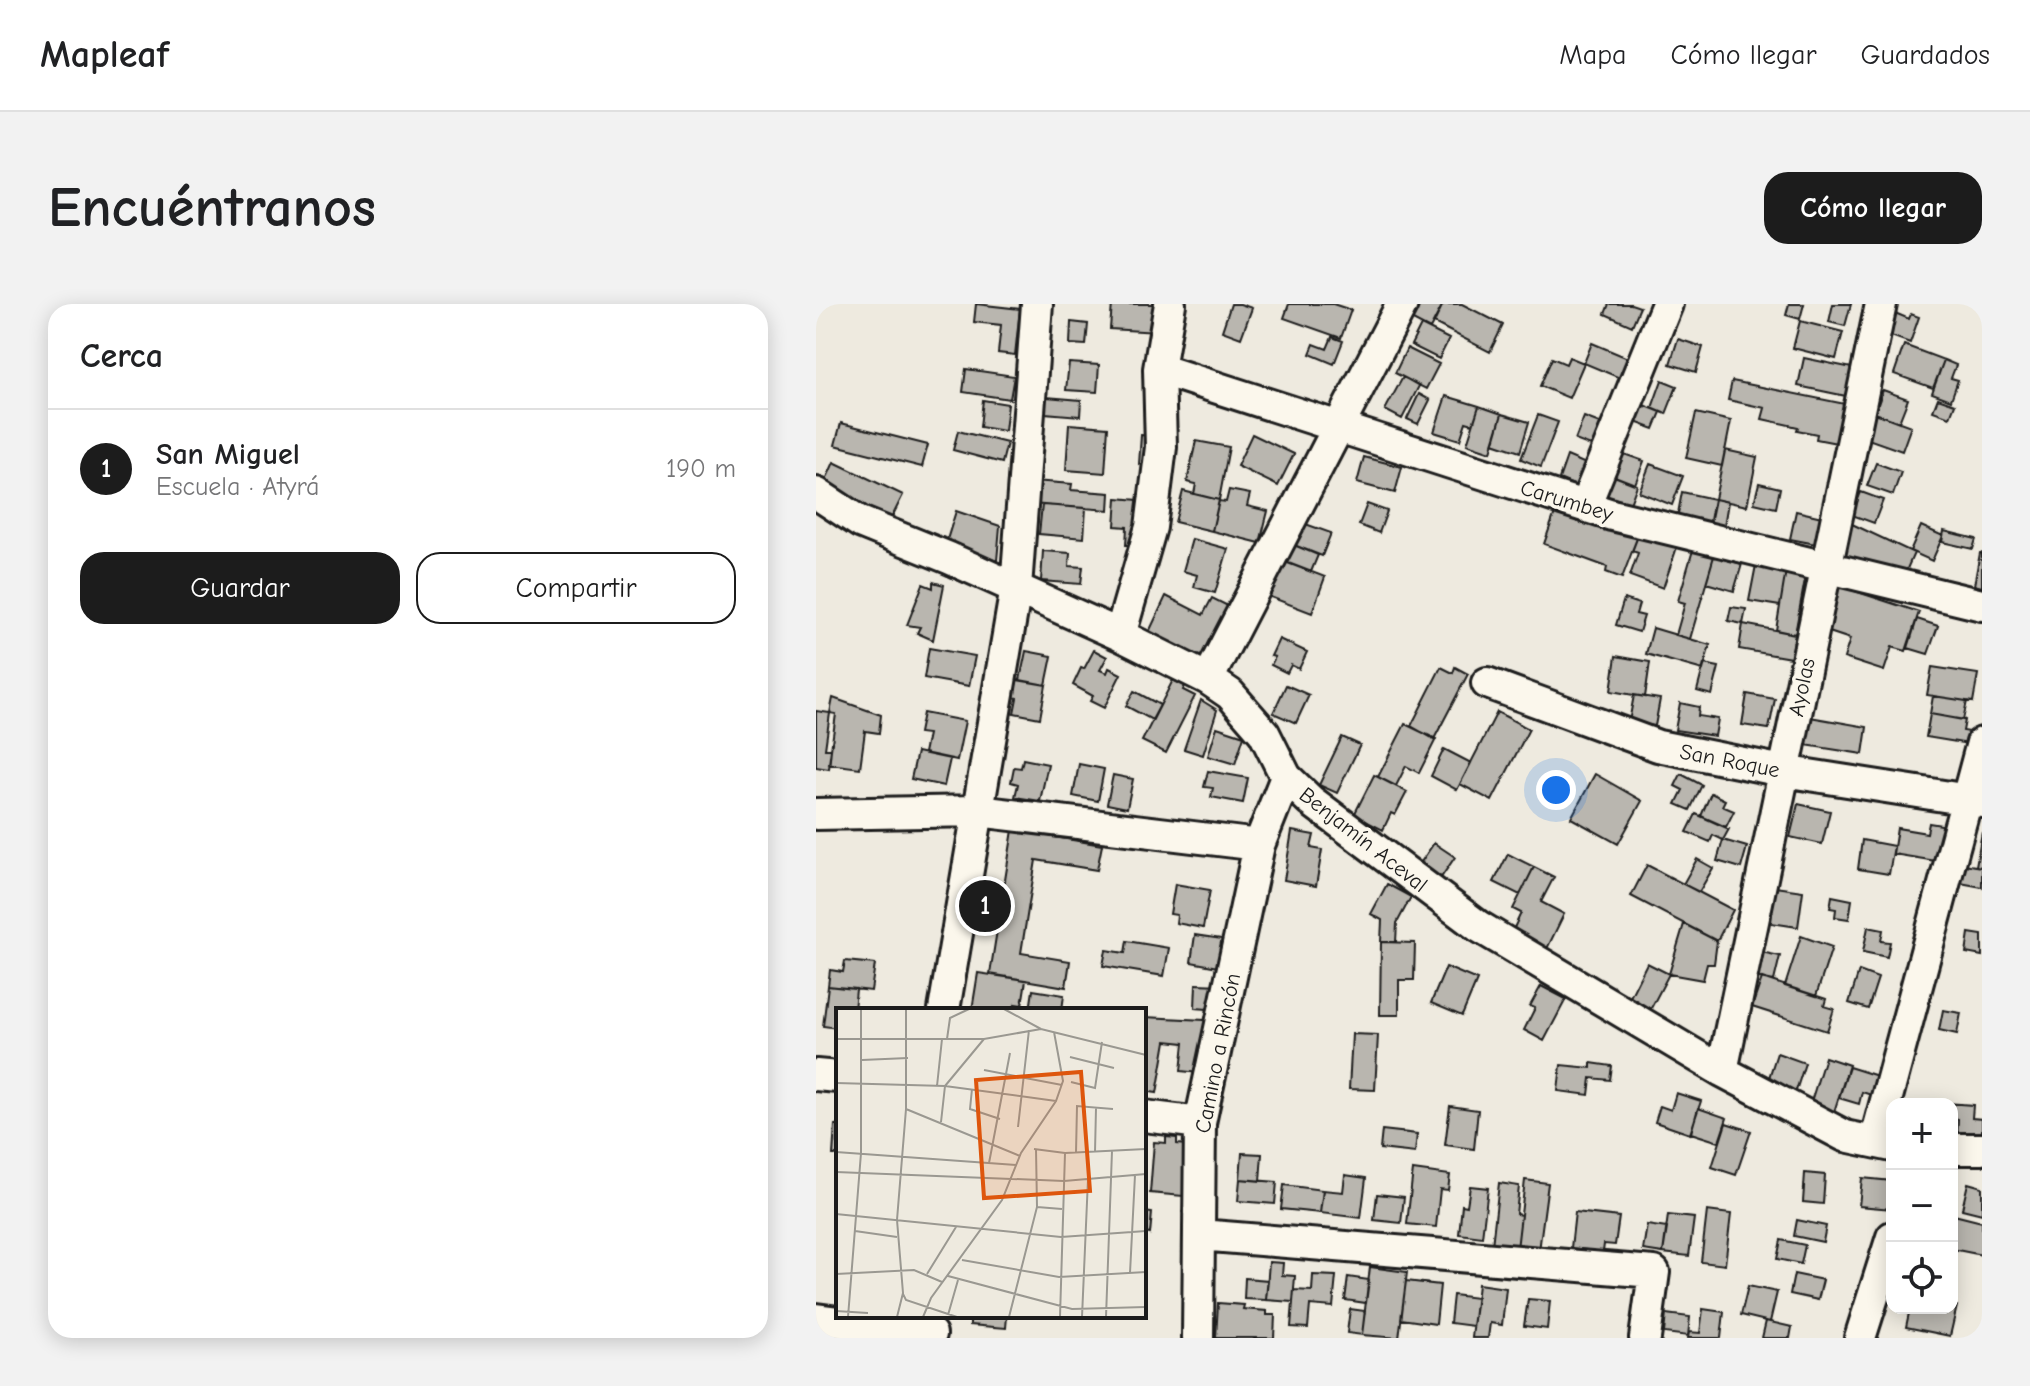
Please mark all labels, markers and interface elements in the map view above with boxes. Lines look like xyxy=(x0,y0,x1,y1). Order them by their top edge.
text: Mapleaf xyxy=(40,33,169,77)
text: Mapa xyxy=(1559,39,1626,71)
text: Cómo llegar xyxy=(1670,39,1817,71)
text: Guardados xyxy=(1861,39,1990,71)
button: Cómo llegar xyxy=(1764,172,1982,244)
text: Encuéntranos xyxy=(48,176,376,240)
text: Cerca xyxy=(80,336,163,376)
text: San Miguel xyxy=(156,437,300,472)
text: 1 xyxy=(101,454,111,484)
text: 190 m xyxy=(666,454,736,484)
text: Escuela · Atyrá xyxy=(156,472,319,502)
street label: Carumbey xyxy=(1517,475,1616,527)
button: Guardar xyxy=(80,552,400,624)
button: Compartir xyxy=(416,552,736,624)
street label: Ayolas xyxy=(1783,656,1821,719)
street label: San Roque xyxy=(1678,739,1782,783)
your location xyxy=(1536,770,1576,810)
street label: Benjamín Aceval xyxy=(1294,782,1433,898)
pin: 1 xyxy=(959,876,1011,936)
street label: Camino a Rincón xyxy=(1190,971,1246,1135)
inset map xyxy=(836,1008,1146,1318)
map controls xyxy=(1886,1098,1958,1314)
button: + xyxy=(1886,1098,1958,1170)
button: − xyxy=(1886,1170,1958,1242)
button: locate xyxy=(1886,1242,1958,1314)

